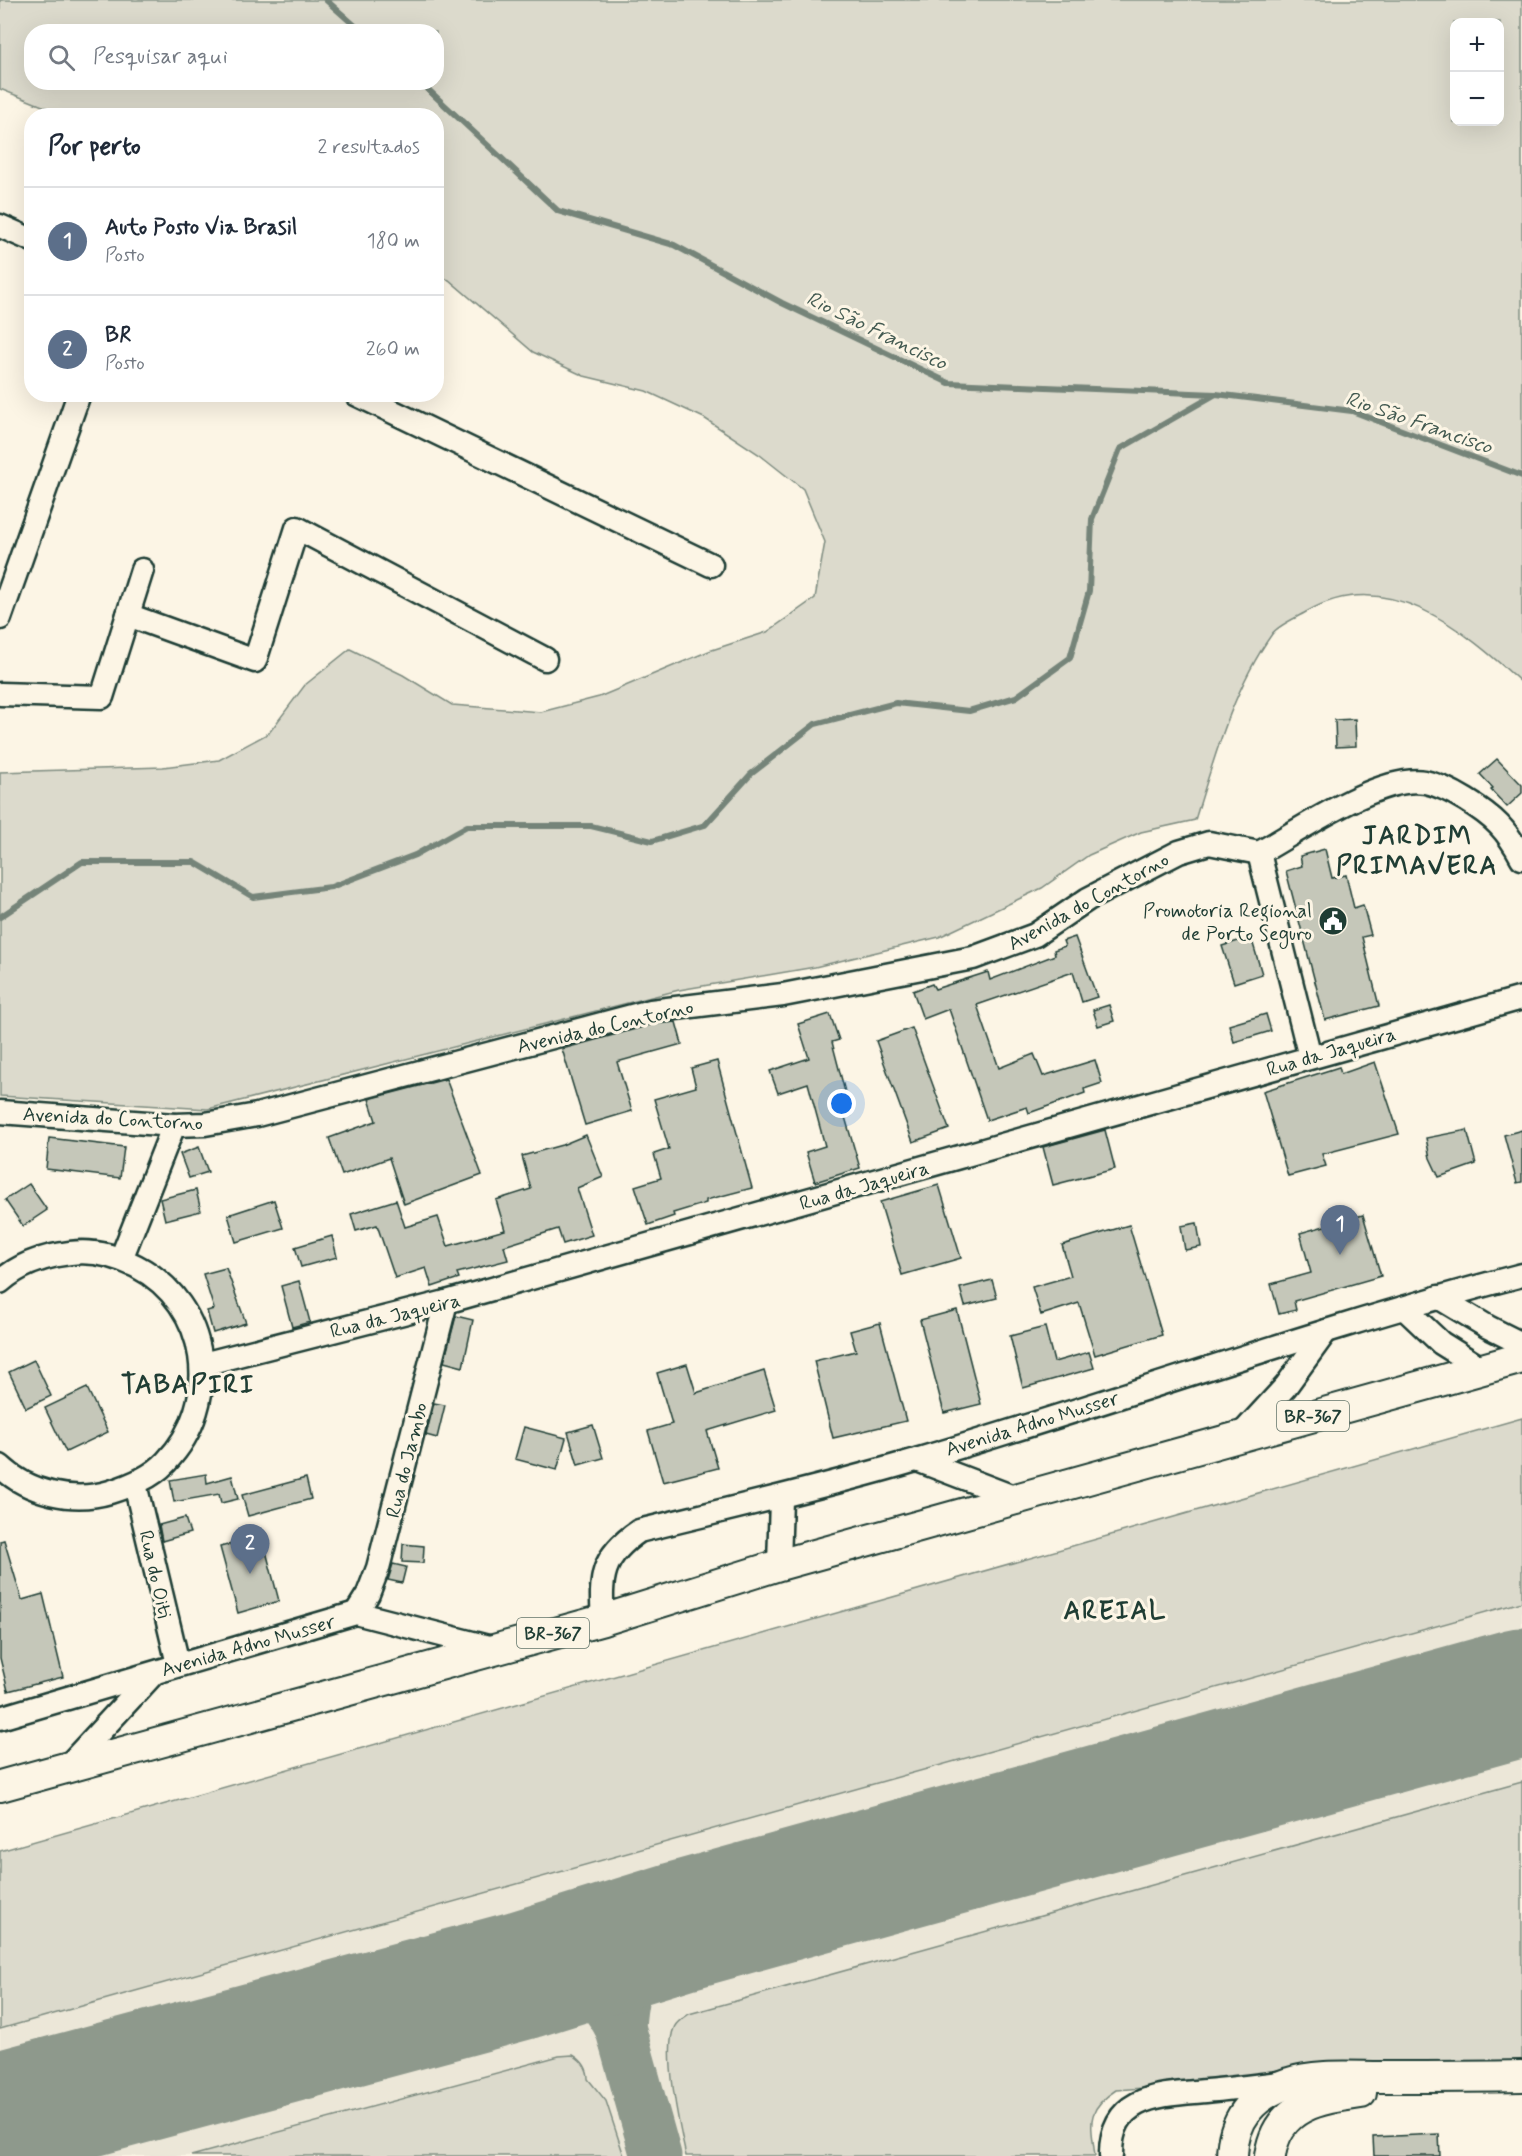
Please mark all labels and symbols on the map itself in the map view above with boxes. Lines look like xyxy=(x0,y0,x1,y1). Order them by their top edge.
water label: Rio São Francisco xyxy=(801,285,953,378)
water label: Rio São Francisco xyxy=(1342,385,1497,461)
district label: JARDIM PRIMAVERA xyxy=(1336,820,1498,884)
street label: Avenida do Contorno xyxy=(1003,847,1174,958)
place label: Promotoria Regional de Porto Seguro xyxy=(1143,898,1312,949)
public building icon: Promotoria Regional de Porto Seguro xyxy=(1317,905,1349,937)
street label: Avenida do Contorno xyxy=(514,994,696,1061)
street label: Rua da Jaqueira xyxy=(1264,1021,1399,1084)
your location xyxy=(827,1089,856,1118)
street label: Avenida do Contorno xyxy=(22,1101,204,1138)
street label: Rua da Jaqueira xyxy=(797,1155,932,1218)
pin: 1 xyxy=(1320,1206,1360,1255)
street label: Rua da Jaqueira xyxy=(327,1287,463,1346)
district label: TABAPIRI xyxy=(121,1369,255,1403)
street label: Avenida Adno Musser xyxy=(942,1385,1123,1464)
street label: Rua do Jambo xyxy=(380,1400,435,1521)
road number: BR-367 xyxy=(1277,1401,1349,1431)
pin: 2 xyxy=(230,1524,270,1574)
street label: Rua do Oiti xyxy=(131,1528,178,1621)
district label: AREIAL xyxy=(1063,1595,1167,1629)
street label: Avenida Adno Musser xyxy=(158,1608,339,1684)
road number: BR-367 xyxy=(517,1618,589,1648)

